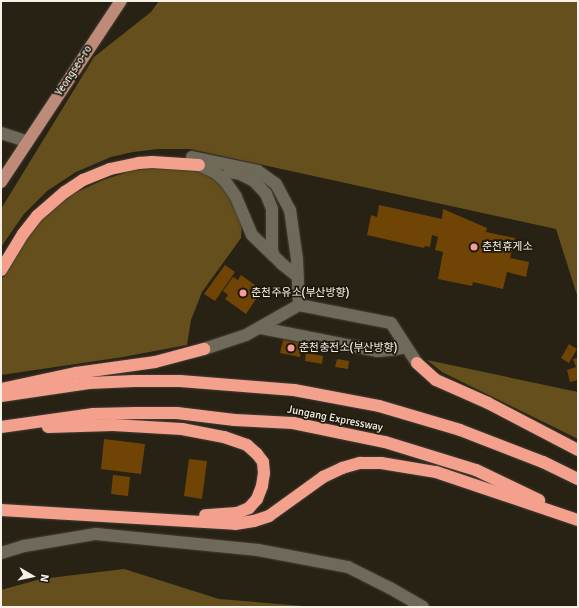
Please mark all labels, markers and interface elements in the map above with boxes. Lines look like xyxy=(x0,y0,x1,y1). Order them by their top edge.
street label: Yeongseo-ro xyxy=(53,43,95,99)
place label: 춘천휴게소 xyxy=(482,240,533,254)
marker: 춘천휴게소 xyxy=(469,242,479,252)
place label: 춘천주유소(부산방향) xyxy=(251,286,349,300)
marker: 춘천주유소(부산방향) xyxy=(238,288,248,298)
place label: 춘천충전소(부산방향) xyxy=(299,341,397,355)
marker: 춘천충전소(부산방향) xyxy=(286,343,296,353)
street label: Jungang Expressway xyxy=(286,403,384,435)
north arrow xyxy=(12,556,52,596)
text: N xyxy=(37,573,51,583)

